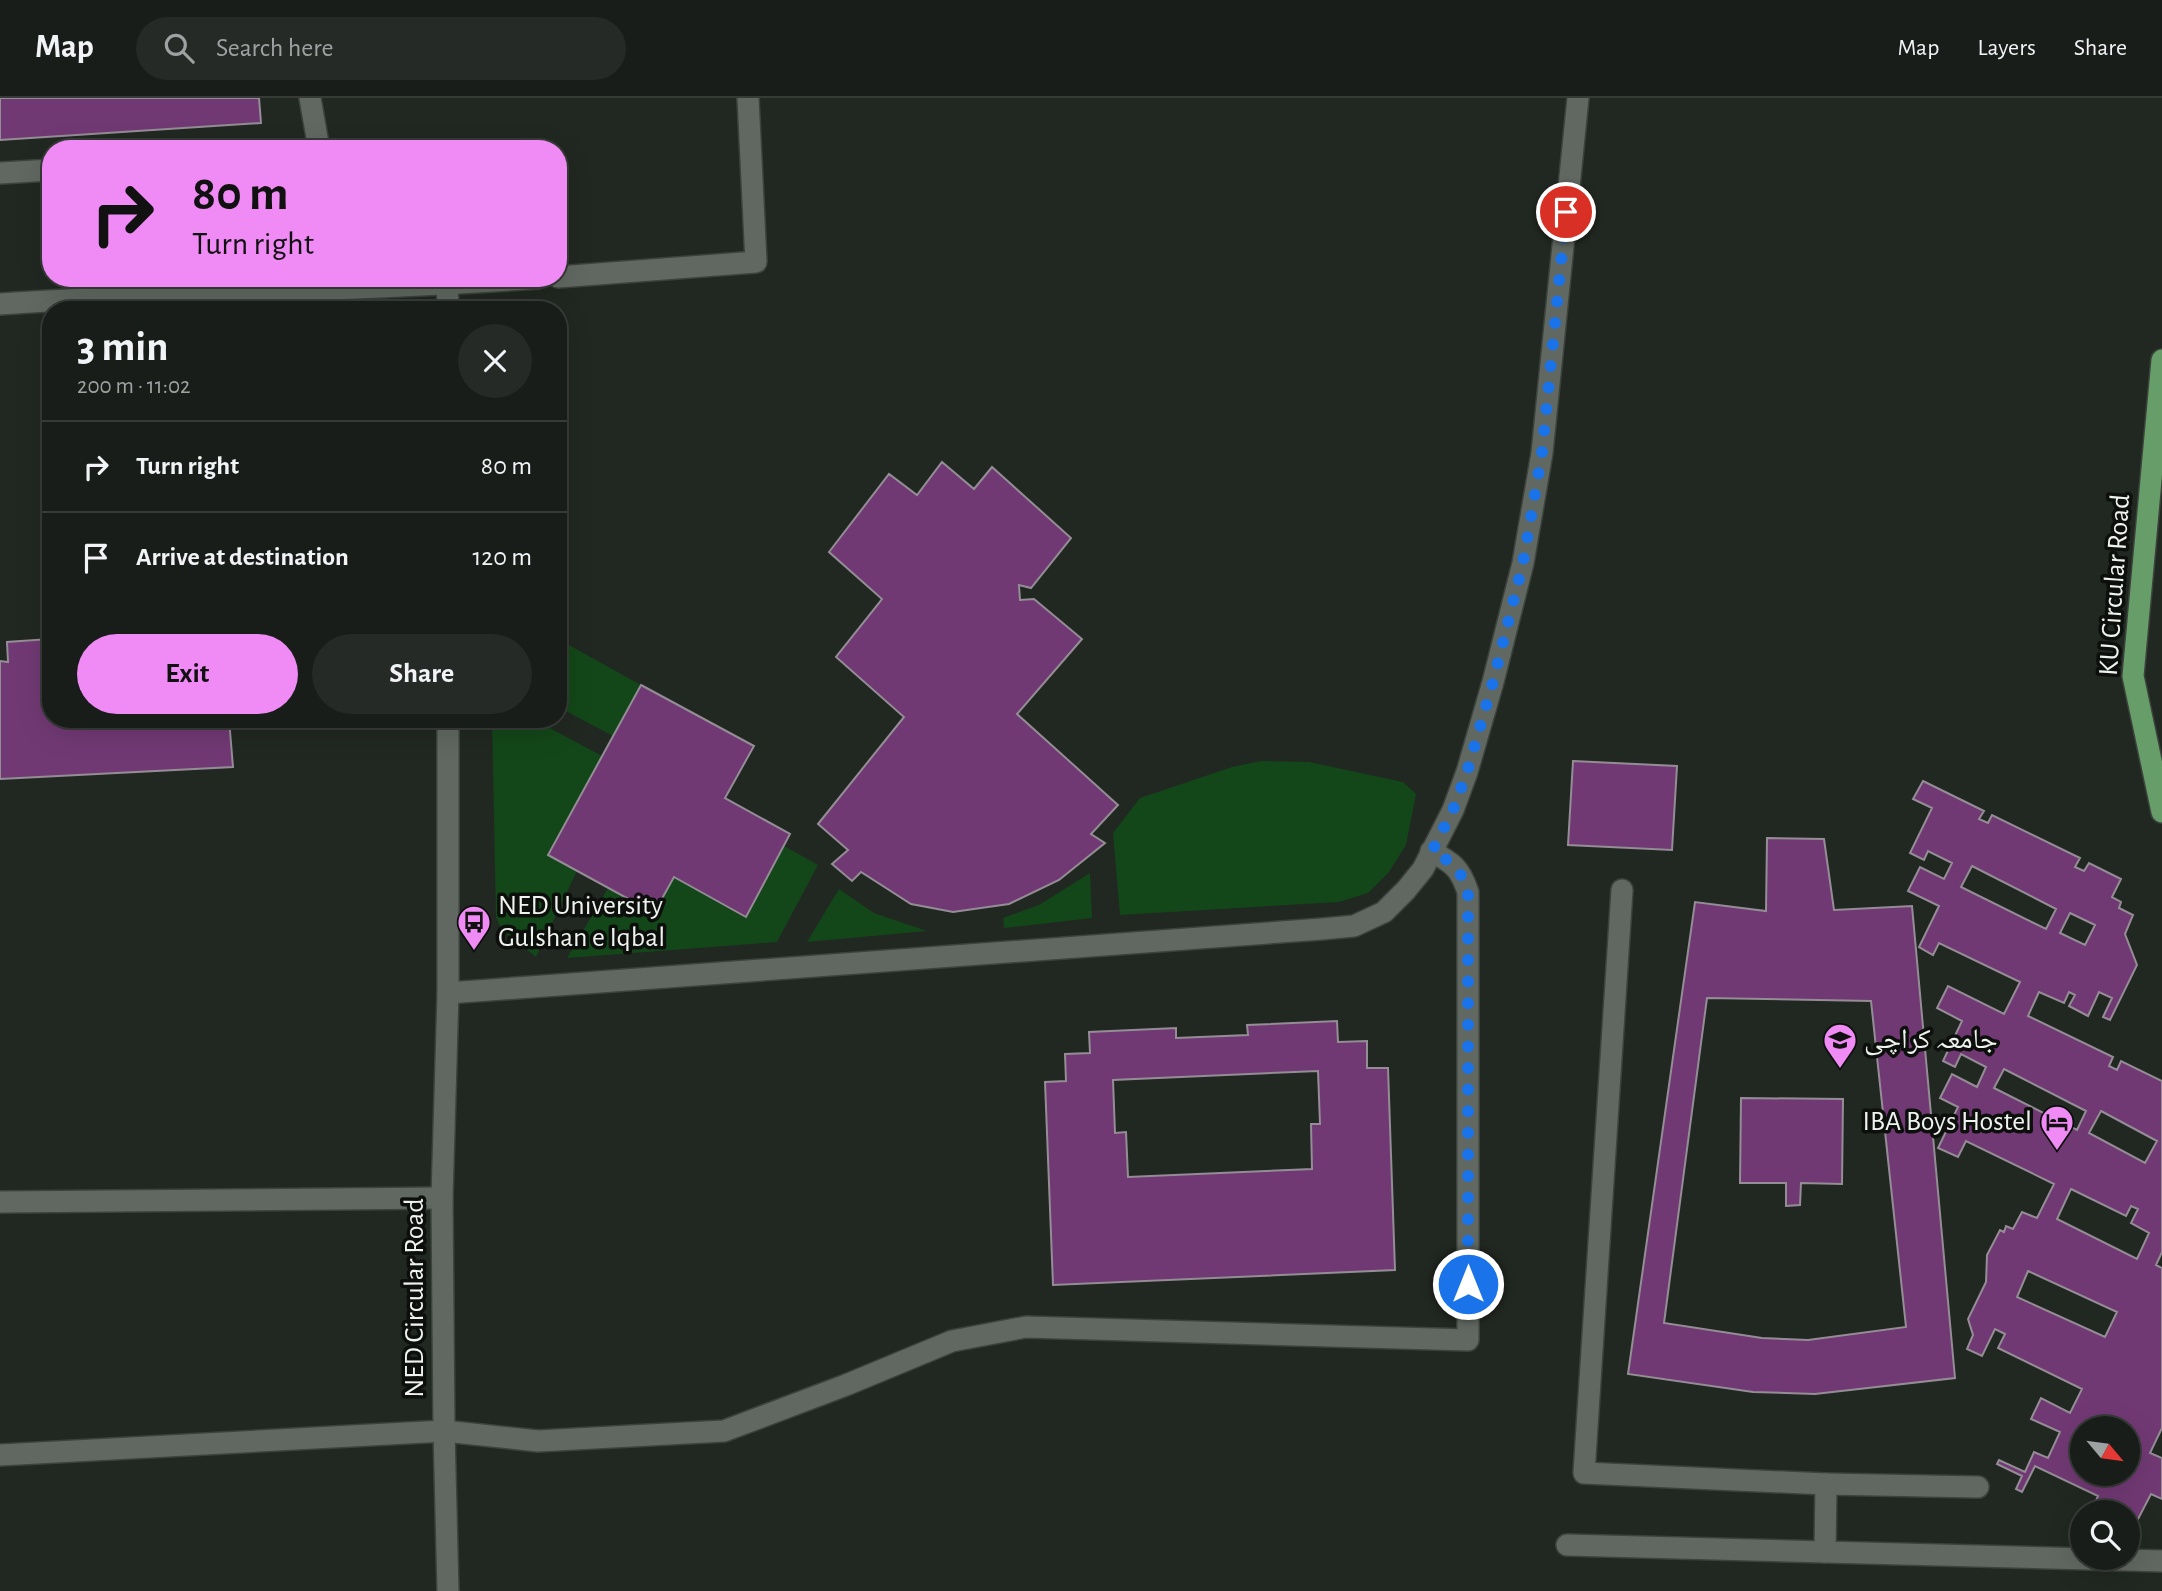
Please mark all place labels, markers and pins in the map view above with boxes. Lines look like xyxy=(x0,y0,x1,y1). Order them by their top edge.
pin xyxy=(1536,182,1596,242)
place label: NED University Gulshan e Iqbal xyxy=(498,892,665,952)
bus stop icon: NED University Gulshan e Iqbal xyxy=(455,903,493,952)
school or university icon: جامعہ کراچی xyxy=(1821,1021,1859,1070)
place label: جامعہ کراچی xyxy=(1864,1026,1998,1056)
hotel icon: IBA Boys Hostel xyxy=(2038,1103,2076,1152)
place label: IBA Boys Hostel xyxy=(1863,1108,2032,1136)

